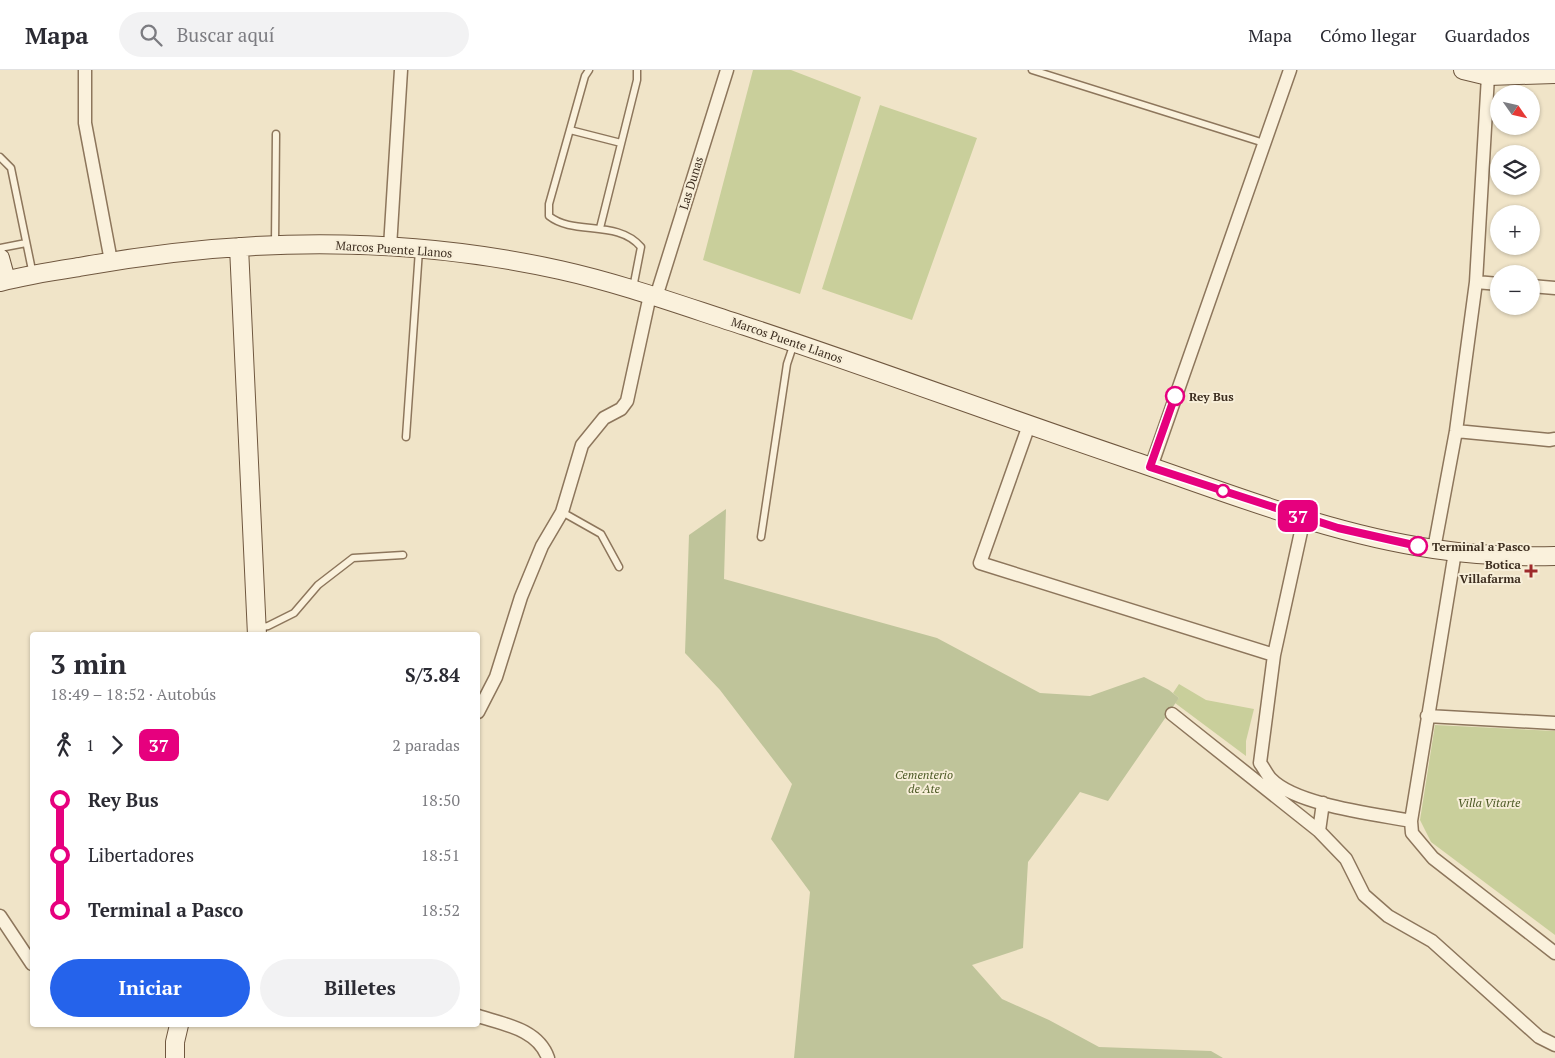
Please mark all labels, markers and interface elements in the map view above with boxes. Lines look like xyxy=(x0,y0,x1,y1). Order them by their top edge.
search box xyxy=(119,12,469,57)
text: Mapa xyxy=(25,19,89,51)
icon: search xyxy=(137,21,165,49)
text: Buscar aquí xyxy=(177,22,274,47)
text: Mapa xyxy=(1248,23,1292,47)
text: Cómo llegar xyxy=(1320,23,1416,47)
text: Guardados xyxy=(1444,23,1530,47)
north arrow xyxy=(1490,85,1540,135)
map controls xyxy=(1490,85,1540,315)
button: layers xyxy=(1490,145,1540,195)
street label: Las Dunas xyxy=(676,155,706,211)
button: + xyxy=(1490,205,1540,255)
street label: Marcos Puente Llanos xyxy=(335,237,453,261)
button: − xyxy=(1490,265,1540,315)
street label: Marcos Puente Llanos xyxy=(729,314,845,366)
marker: Rey Bus xyxy=(1165,386,1185,406)
place label: Rey Bus xyxy=(1189,389,1234,404)
unlabelled marker xyxy=(1216,484,1230,498)
line badge: 37 xyxy=(1276,500,1320,532)
text: 37 xyxy=(1288,504,1308,528)
marker: Terminal a Pasco xyxy=(1408,536,1428,556)
place label: Terminal a Pasco xyxy=(1432,539,1530,554)
place label: Botica Villafarma xyxy=(1460,557,1521,586)
marker: Botica Villafarma xyxy=(1525,565,1537,577)
text: 3 min xyxy=(50,645,127,682)
text: S/3.84 xyxy=(405,662,460,687)
text: 18:49 – 18:52 · Autobús xyxy=(50,683,216,705)
icon: walk xyxy=(50,731,78,759)
icon: forward xyxy=(103,731,131,759)
text: 37 xyxy=(149,733,169,757)
text: 1 xyxy=(86,734,95,756)
text: 2 paradas xyxy=(392,734,460,756)
park label: Cementerio de Ate xyxy=(895,767,953,796)
text: Rey Bus xyxy=(88,787,159,812)
text: 18:50 xyxy=(421,789,460,811)
park label: Villa Vitarte xyxy=(1457,795,1521,810)
text: Libertadores xyxy=(88,842,194,867)
text: 18:51 xyxy=(421,844,460,866)
text: Terminal a Pasco xyxy=(88,897,243,922)
text: 18:52 xyxy=(421,899,460,921)
button: Iniciar xyxy=(50,959,250,1017)
button: Billetes xyxy=(260,959,460,1017)

